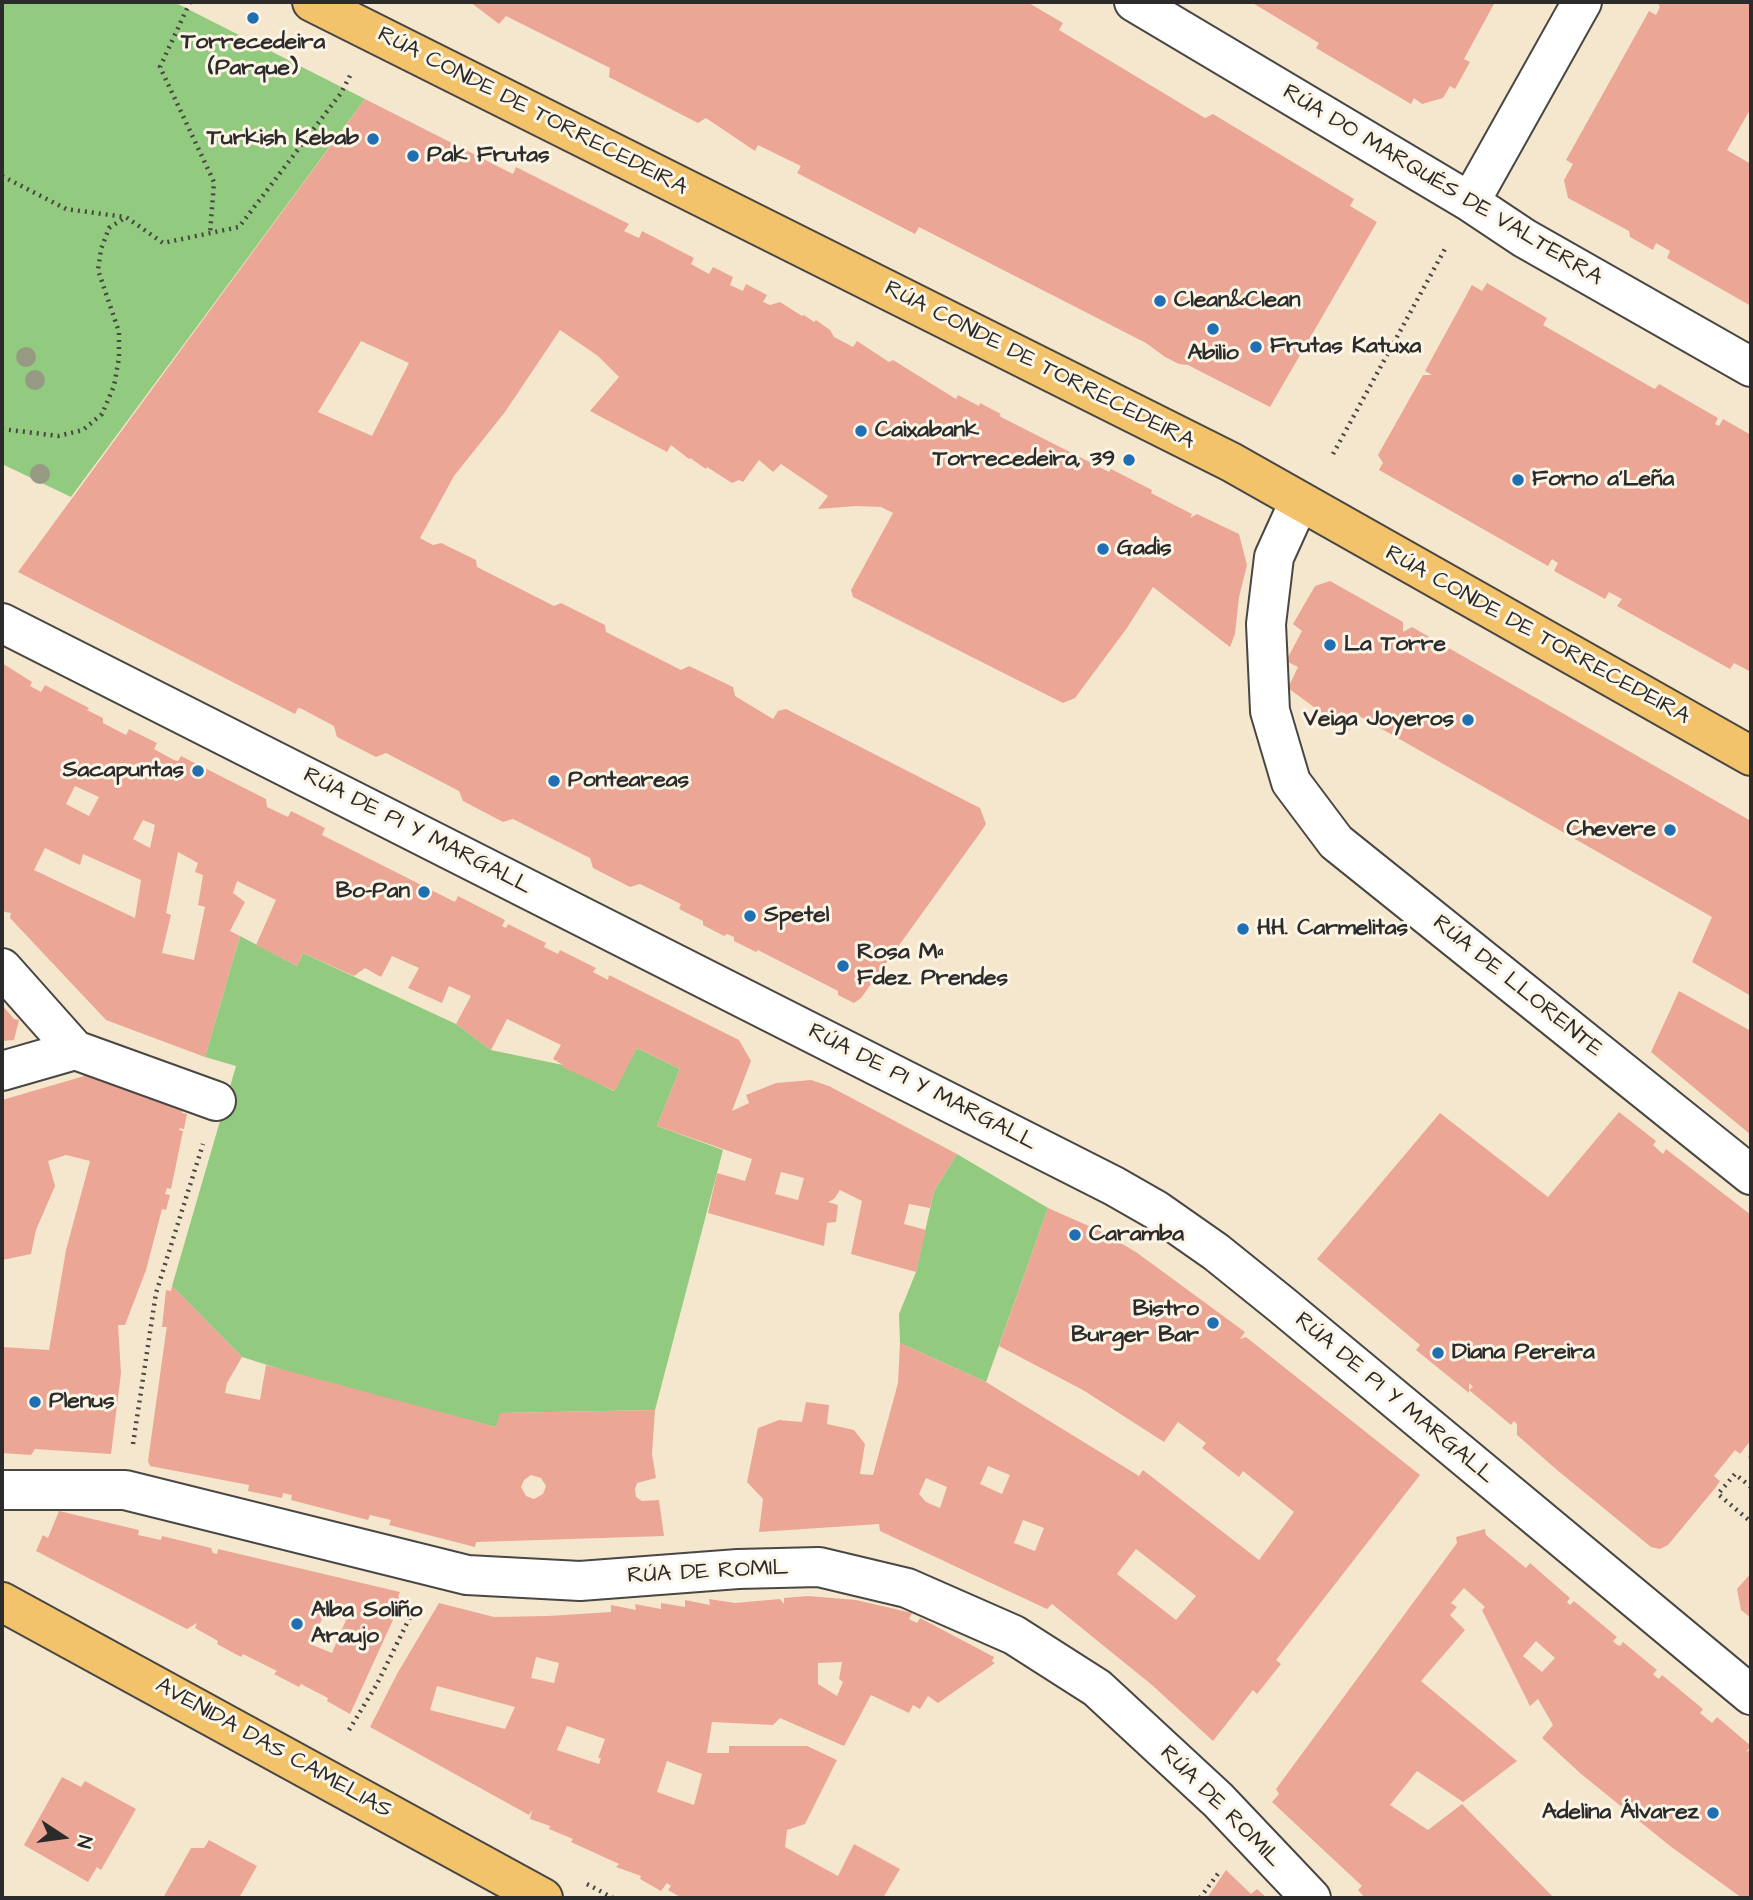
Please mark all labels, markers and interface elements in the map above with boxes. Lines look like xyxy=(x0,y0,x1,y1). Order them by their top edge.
marker: Torrecedeira (Parque) xyxy=(245,10,261,26)
street label: RÚA CONDE DE TORRECEDEIRA xyxy=(372,22,692,202)
place label: Torrecedeira (Parque) xyxy=(181,29,325,83)
street label: RÚA DO MARQUÉS DE VALTERRA xyxy=(1277,79,1607,293)
place label: Turkish Kebab xyxy=(207,125,359,153)
marker: Turkish Kebab xyxy=(365,131,381,147)
place label: Pak Frutas xyxy=(427,142,550,170)
marker: Pak Frutas xyxy=(405,148,421,164)
street label: RÚA CONDE DE TORRECEDEIRA xyxy=(879,276,1199,456)
place label: Clean&Clean xyxy=(1174,287,1300,315)
marker: Clean&Clean xyxy=(1152,293,1168,309)
marker: Abilio xyxy=(1205,321,1221,337)
place label: Frutas Katuxa xyxy=(1270,333,1421,361)
marker: Frutas Katuxa xyxy=(1248,339,1264,355)
place label: Abilio xyxy=(1187,340,1239,368)
place label: Caixabank xyxy=(875,417,979,445)
marker: Caixabank xyxy=(853,423,869,439)
place label: Torrecedeira, 39 xyxy=(933,446,1115,474)
marker: Torrecedeira, 39 xyxy=(1121,452,1137,468)
place label: Forno a'Leña xyxy=(1532,466,1674,494)
marker: Forno a'Leña xyxy=(1510,472,1526,488)
place label: Gadis xyxy=(1117,535,1171,563)
marker: Gadis xyxy=(1095,541,1111,557)
street label: RÚA CONDE DE TORRECEDEIRA xyxy=(1380,541,1694,731)
place label: La Torre xyxy=(1344,631,1446,659)
marker: La Torre xyxy=(1322,637,1338,653)
place label: Veiga Joyeros xyxy=(1304,706,1454,734)
marker: Veiga Joyeros xyxy=(1460,712,1476,728)
place label: Sacapuntas xyxy=(63,757,184,785)
street label: RÚA DE PI Y MARGALL xyxy=(298,762,536,902)
marker: Sacapuntas xyxy=(190,763,206,779)
place label: Ponteareas xyxy=(568,767,689,795)
marker: Ponteareas xyxy=(546,773,562,789)
place label: Chevere xyxy=(1566,816,1656,844)
marker: Chevere xyxy=(1662,822,1678,838)
place label: Bo-Pan xyxy=(336,878,410,906)
marker: Bo-Pan xyxy=(416,884,432,900)
place label: Spetel xyxy=(764,902,829,930)
marker: Spetel xyxy=(742,908,758,924)
street label: RÚA DE LLORENTE xyxy=(1426,910,1608,1064)
place label: HH. Carmelitas xyxy=(1257,915,1408,943)
marker: HH. Carmelitas xyxy=(1235,921,1251,937)
place label: Rosa Mª Fdez. Prendes xyxy=(857,939,1008,993)
marker: Rosa Mª Fdez. Prendes xyxy=(835,958,851,974)
street label: RÚA DE PI Y MARGALL xyxy=(803,1018,1041,1158)
place label: Caramba xyxy=(1089,1221,1184,1249)
marker: Caramba xyxy=(1067,1227,1083,1243)
place label: Bistro Burger Bar xyxy=(1071,1296,1199,1350)
street label: RÚA DE PI Y MARGALL xyxy=(1288,1307,1500,1491)
marker: Bistro Burger Bar xyxy=(1205,1315,1221,1331)
place label: Diana Pereira xyxy=(1452,1339,1595,1367)
marker: Diana Pereira xyxy=(1430,1345,1446,1361)
place label: Plenus xyxy=(49,1388,114,1416)
marker: Plenus xyxy=(27,1394,43,1410)
street label: RÚA DE ROMIL xyxy=(627,1555,789,1591)
place label: Alba Soliño Araujo xyxy=(311,1597,422,1651)
marker: Alba Soliño Araujo xyxy=(289,1616,305,1632)
street label: AVENIDA DAS CAMELIAS xyxy=(150,1673,396,1825)
street label: RÚA DE ROMIL xyxy=(1153,1740,1287,1874)
place label: Adelina Álvarez xyxy=(1542,1799,1699,1827)
north arrow xyxy=(28,1802,98,1872)
marker: Adelina Álvarez xyxy=(1705,1805,1721,1821)
text: N xyxy=(69,1833,98,1851)

